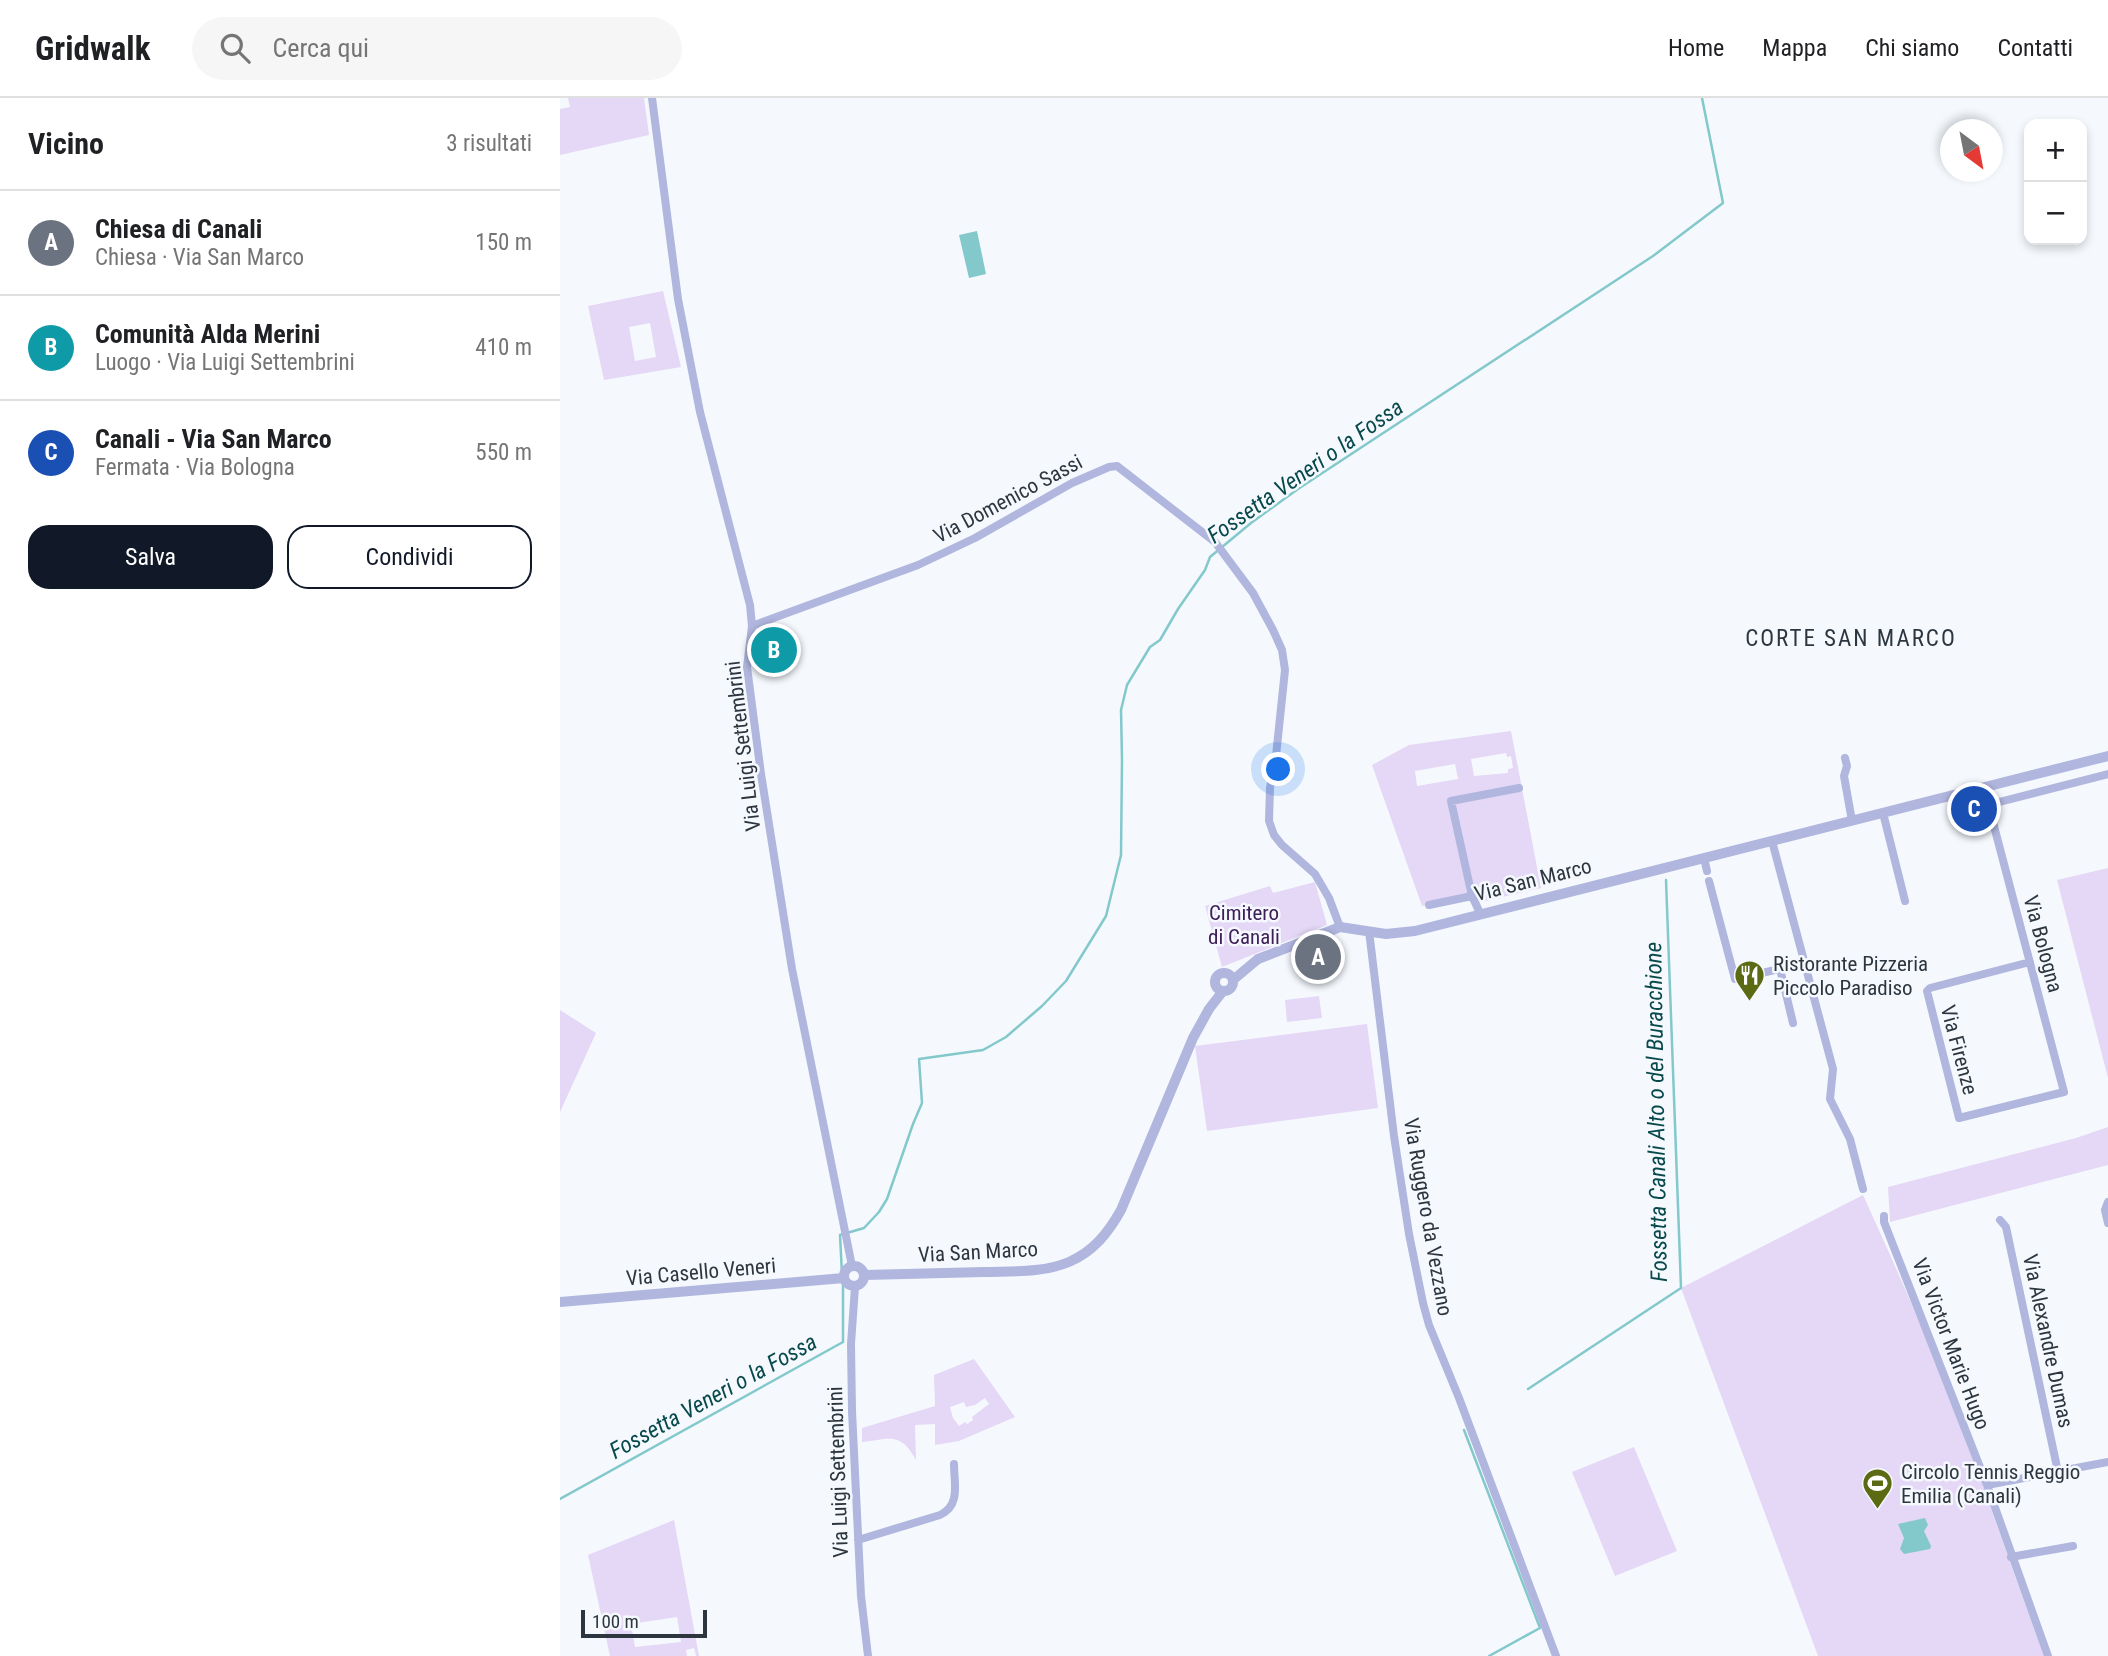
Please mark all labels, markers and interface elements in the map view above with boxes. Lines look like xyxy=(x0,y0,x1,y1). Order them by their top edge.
search box xyxy=(192,17,682,80)
text: Gridwalk xyxy=(35,29,150,68)
icon: search xyxy=(216,29,254,67)
text: Cerca qui xyxy=(272,33,369,63)
text: Home xyxy=(1668,34,1724,62)
text: Mappa xyxy=(1762,34,1827,62)
text: Chi siamo xyxy=(1865,34,1959,62)
text: Contatti xyxy=(1997,34,2073,62)
north arrow xyxy=(1940,119,2003,182)
map controls xyxy=(2024,119,2087,245)
button: + xyxy=(2024,119,2087,182)
text: Vicino xyxy=(28,126,104,161)
text: 3 risultati xyxy=(446,130,532,157)
button: − xyxy=(2024,182,2087,245)
text: Chiesa di Canali xyxy=(95,214,262,244)
text: A xyxy=(44,229,58,256)
text: 150 m xyxy=(475,229,532,256)
text: Chiesa · Via San Marco xyxy=(95,244,304,271)
text: Comunità Alda Merini xyxy=(95,319,320,349)
text: B xyxy=(45,334,57,361)
text: 410 m xyxy=(475,334,532,361)
text: Luogo · Via Luigi Settembrini xyxy=(95,349,355,376)
water label: Fossetta Veneri o la Fossa xyxy=(1202,394,1408,549)
text: Canali - Via San Marco xyxy=(95,424,332,454)
text: C xyxy=(44,439,58,466)
text: 550 m xyxy=(475,439,532,466)
street label: Via Domenico Sassi xyxy=(930,450,1086,548)
text: Fermata · Via Bologna xyxy=(95,454,295,481)
button: Salva xyxy=(28,525,273,589)
button: Condividi xyxy=(287,525,532,589)
pin: B xyxy=(751,624,797,676)
district label: CORTE SAN MARCO xyxy=(1745,625,1957,652)
street label: Via Luigi Settembrini xyxy=(721,659,765,833)
your location xyxy=(1261,752,1295,786)
pin: C xyxy=(1951,783,1997,835)
street label: Via San Marco xyxy=(1472,854,1594,906)
street label: Via Bologna xyxy=(2019,893,2067,995)
park label: Cimitero di Canali xyxy=(1208,901,1280,949)
pin: A xyxy=(1295,931,1341,983)
water label: Fossetta Canali Alto o del Buracchione xyxy=(1640,942,1673,1282)
place label: Ristorante Pizzeria Piccolo Paradiso xyxy=(1773,952,1928,1000)
restaurant icon: Ristorante Pizzeria Piccolo Paradiso xyxy=(1733,959,1767,1003)
street label: Via Firenze xyxy=(1936,1003,1982,1097)
street label: Via Ruggero da Vezzano xyxy=(1399,1116,1457,1318)
street label: Via San Marco xyxy=(918,1237,1038,1267)
street label: Via Alexandre Dumas xyxy=(2018,1252,2078,1430)
street label: Via Casello Veneri xyxy=(625,1253,777,1291)
street label: Via Victor Marie Hugo xyxy=(1907,1255,1995,1433)
water label: Fossetta Veneri o la Fossa xyxy=(605,1328,822,1465)
street label: Via Luigi Settembrini xyxy=(823,1386,853,1558)
place label: Circolo Tennis Reggio Emilia (Canali) xyxy=(1901,1460,2080,1508)
sports icon: Circolo Tennis Reggio Emilia (Canali) xyxy=(1861,1467,1895,1511)
scale bar xyxy=(581,1607,707,1639)
text: 100 m xyxy=(592,1610,639,1633)

